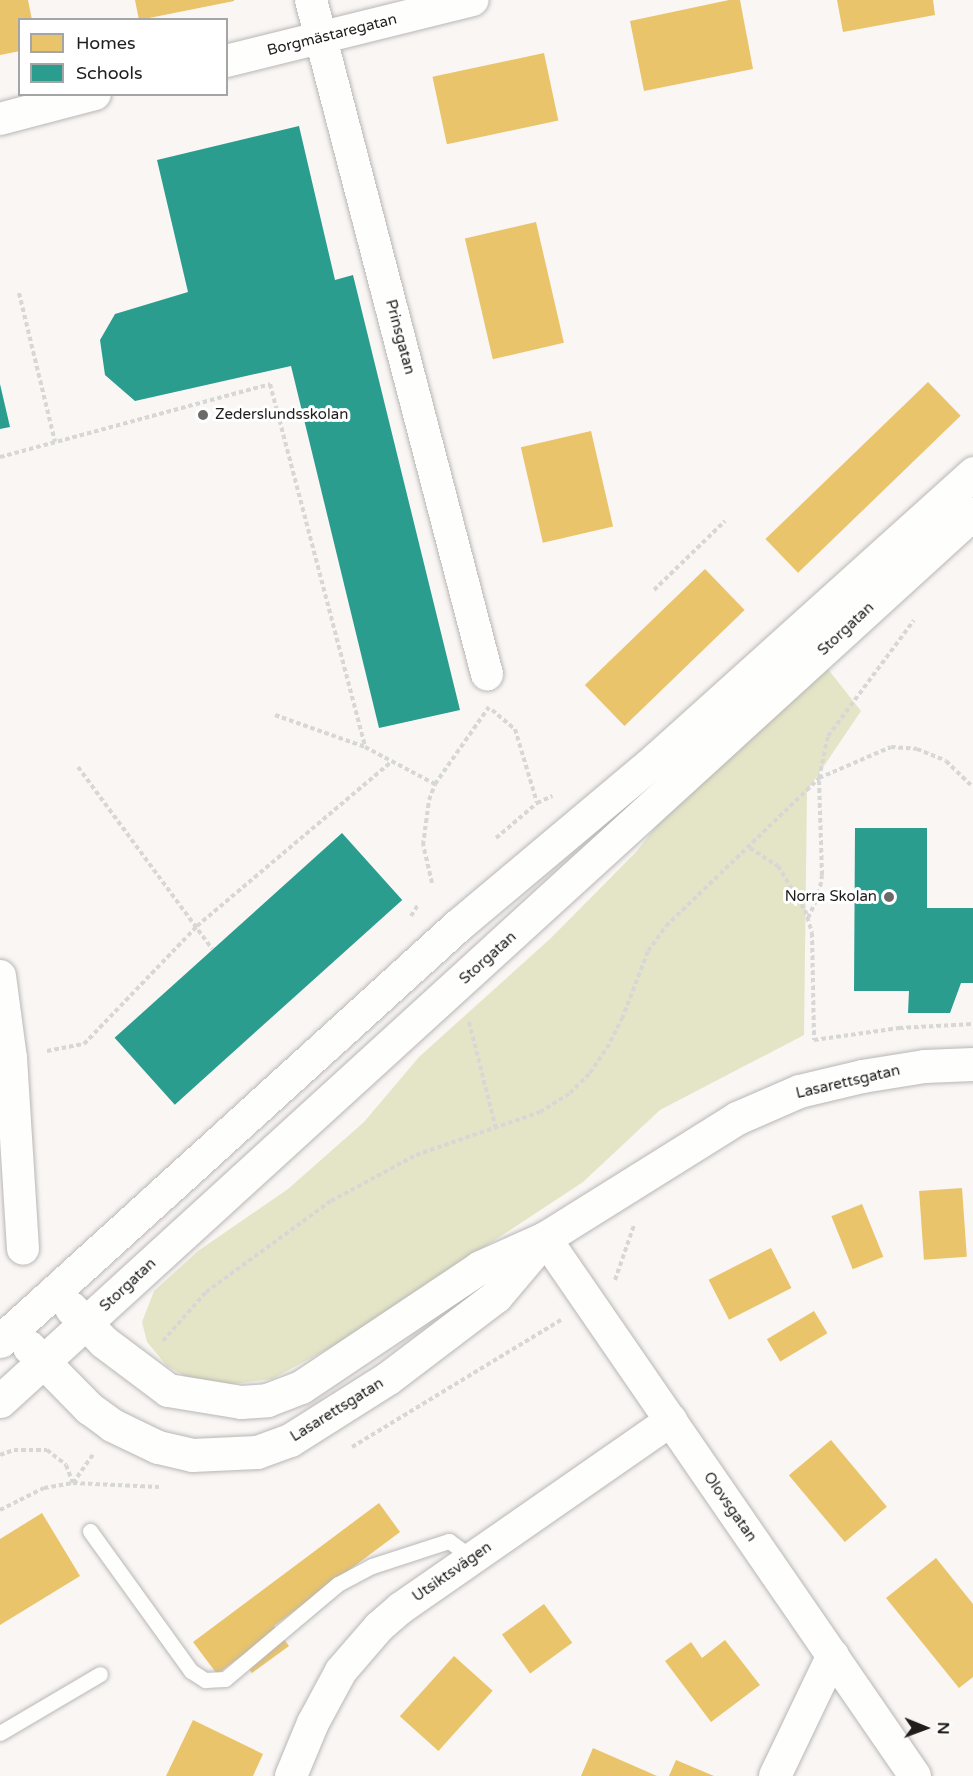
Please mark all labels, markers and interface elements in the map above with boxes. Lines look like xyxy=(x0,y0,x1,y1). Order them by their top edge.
street label: Borgmästaregatan xyxy=(265,10,399,60)
legend xyxy=(18,18,228,96)
text: Homes xyxy=(76,32,136,54)
text: Schools xyxy=(76,62,143,84)
street label: Prinsgatan xyxy=(381,298,419,376)
place label: Zederslundsskolan xyxy=(215,406,348,424)
marker: Zederslundsskolan xyxy=(196,408,210,422)
street label: Storgatan xyxy=(814,598,878,660)
place label: Norra Skolan xyxy=(785,888,877,906)
marker: Norra Skolan xyxy=(882,890,896,904)
street label: Storgatan xyxy=(456,928,520,988)
street label: Lasarettsgatan xyxy=(794,1061,902,1103)
street label: Storgatan xyxy=(96,1254,160,1316)
street label: Lasarettsgatan xyxy=(287,1374,387,1446)
street label: Olovsgatan xyxy=(699,1469,761,1545)
street label: Utsiktsvägen xyxy=(409,1538,495,1606)
north arrow xyxy=(895,1698,955,1758)
text: N xyxy=(933,1722,953,1735)

